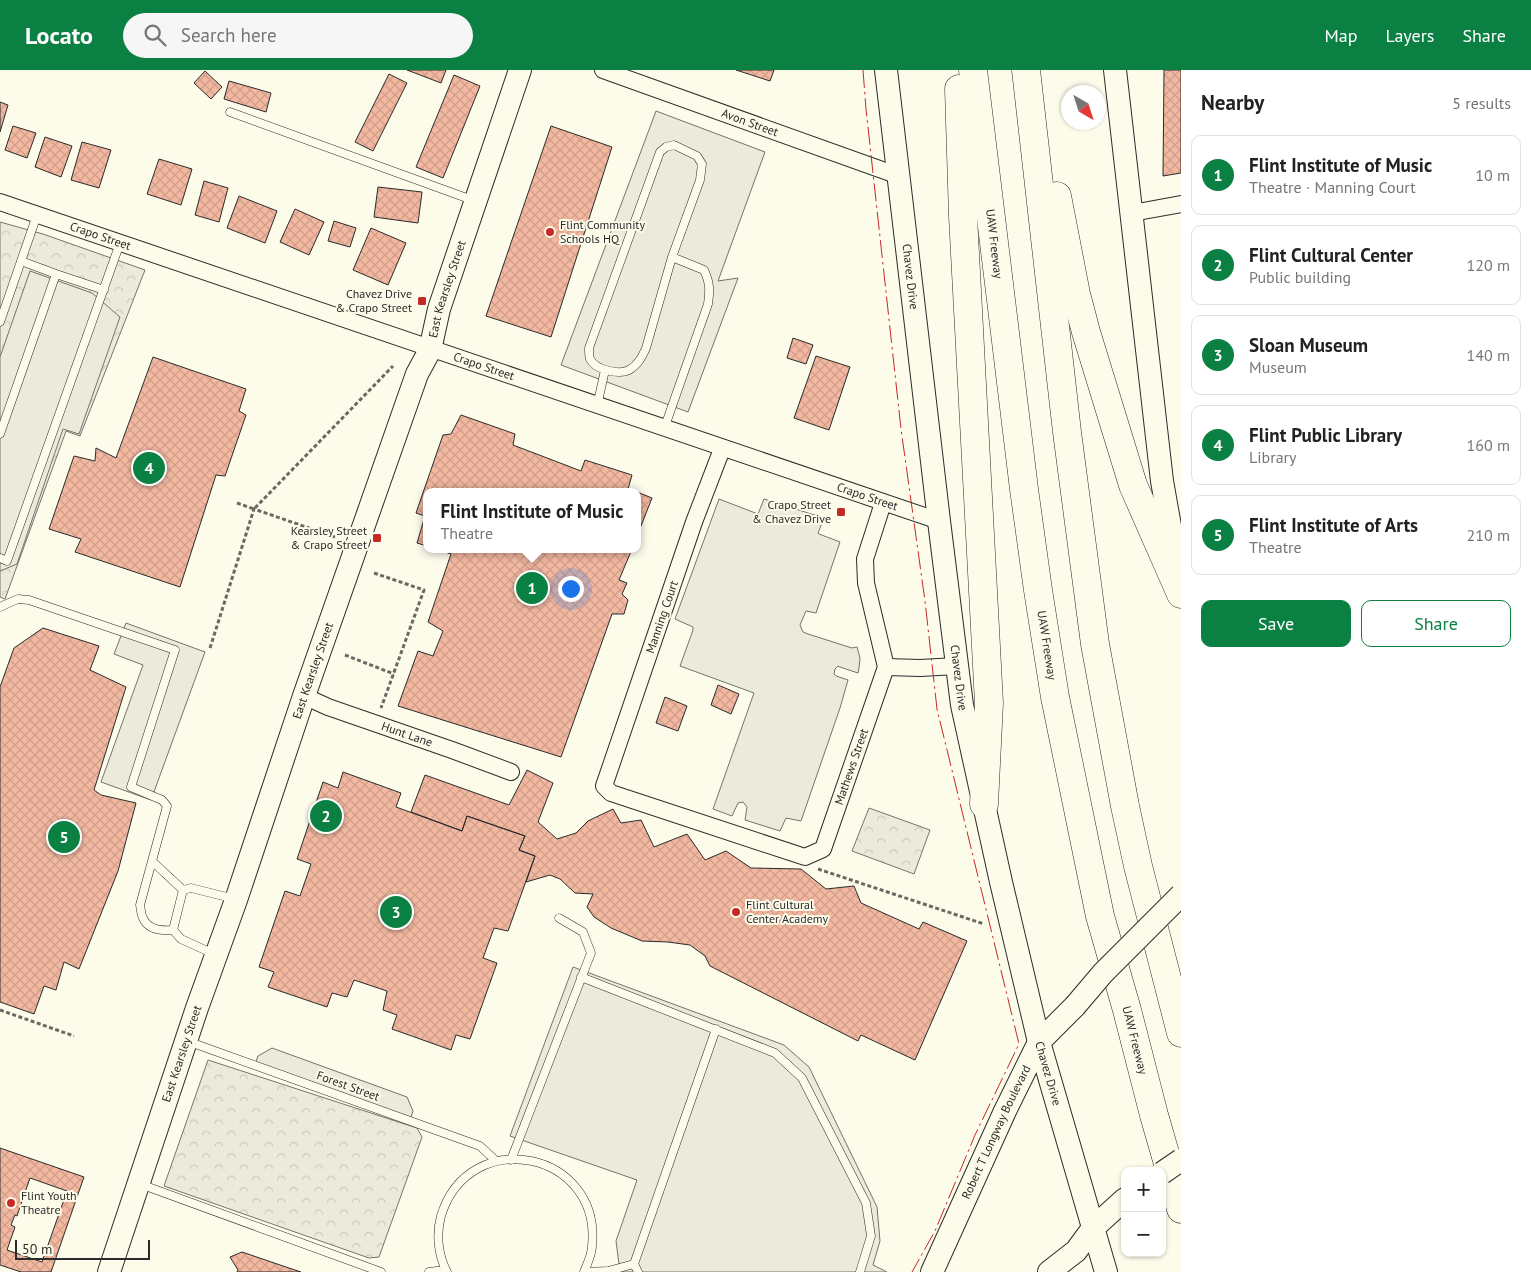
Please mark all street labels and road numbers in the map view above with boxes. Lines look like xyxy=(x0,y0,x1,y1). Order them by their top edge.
street label: Avon Street xyxy=(720,105,780,139)
street label: UAW Freeway xyxy=(983,208,1006,280)
street label: Crapo Street xyxy=(68,218,133,253)
street label: East Kearsley Street xyxy=(425,238,469,339)
street label: Chavez Drive xyxy=(899,243,922,310)
street label: Crapo Street xyxy=(451,349,517,383)
street label: Crapo Street xyxy=(835,479,900,513)
street label: Manning Court xyxy=(642,579,681,655)
street label: UAW Freeway xyxy=(1034,609,1060,681)
street label: East Kearsley Street xyxy=(289,620,336,721)
street label: Chavez Drive xyxy=(948,644,971,712)
street label: Hunt Lane xyxy=(380,718,435,750)
street label: Mathews Street xyxy=(831,726,871,807)
street label: East Kearsley Street xyxy=(158,1003,204,1104)
street label: UAW Freeway xyxy=(1119,1004,1151,1076)
street label: Chavez Drive xyxy=(1032,1039,1065,1107)
street label: Robert T Longway Boulevard xyxy=(958,1062,1034,1201)
street label: Forest Street xyxy=(315,1067,382,1104)

